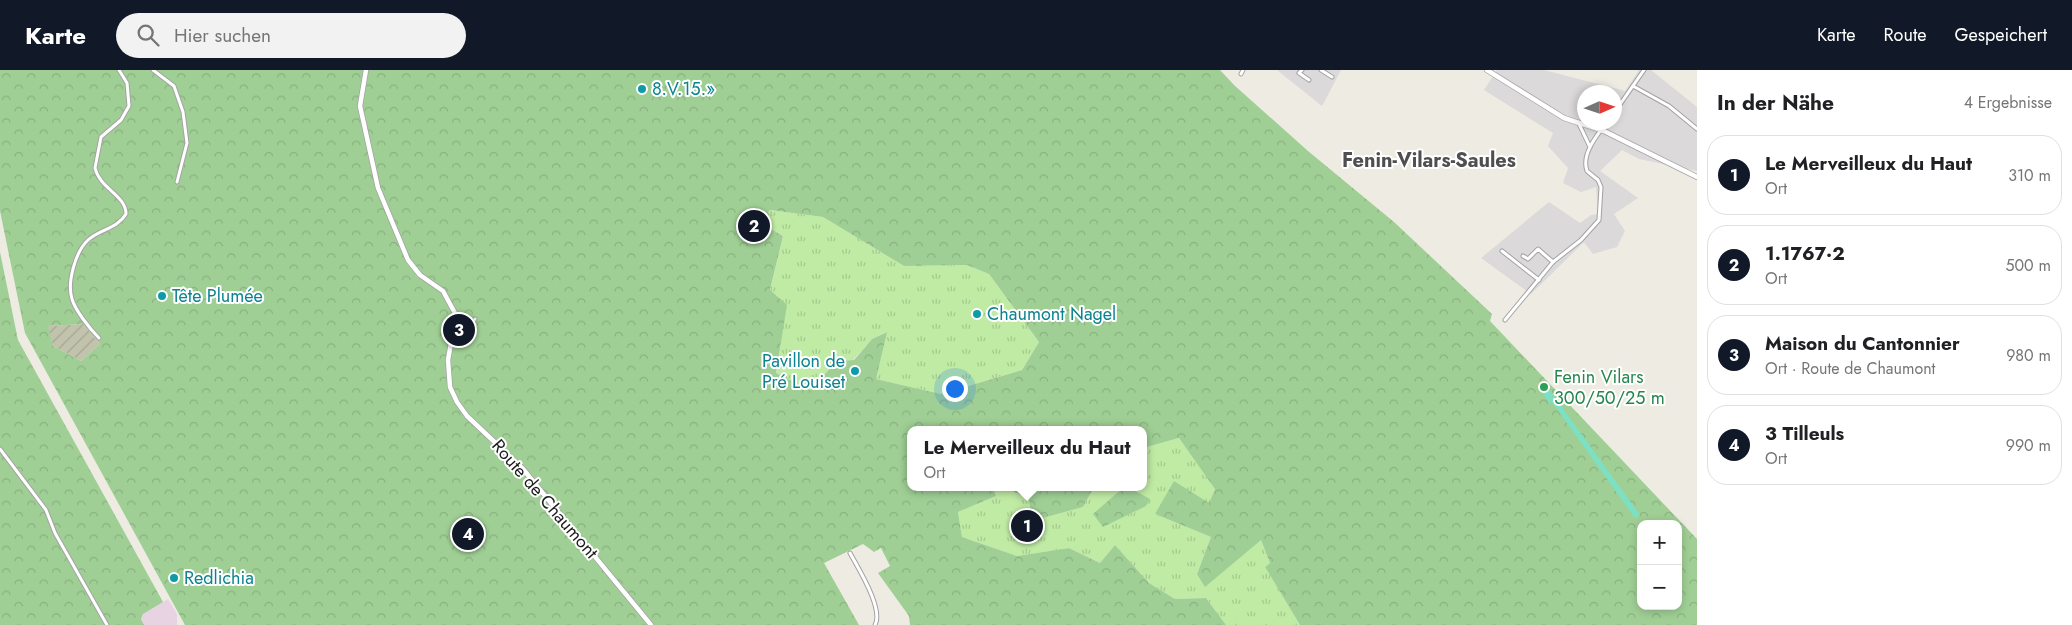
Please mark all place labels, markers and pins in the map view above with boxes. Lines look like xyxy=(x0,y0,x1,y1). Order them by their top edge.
place label: 8.V.15.» xyxy=(652,76,715,102)
marker: 8.V.15.» xyxy=(636,83,648,95)
pin: 2 xyxy=(738,207,770,245)
place label: Tête Plumée xyxy=(172,283,263,309)
marker: Tête Plumée xyxy=(156,290,168,302)
place label: Chaumont Nagel xyxy=(987,301,1116,327)
marker: Chaumont Nagel xyxy=(971,308,983,320)
pin: 3 xyxy=(443,311,475,349)
place label: Pavillon de Pré Louiset xyxy=(762,348,846,395)
place label: Fenin Vilars 300/50/25 m xyxy=(1554,364,1665,411)
marker: Pavillon de Pré Louiset xyxy=(849,365,861,377)
marker: Fenin Vilars 300/50/25 m xyxy=(1538,381,1550,393)
pin: 1 xyxy=(1011,507,1043,545)
pin: 4 xyxy=(452,515,484,553)
place label: Redlichia xyxy=(184,565,254,591)
marker: Redlichia xyxy=(168,572,180,584)

